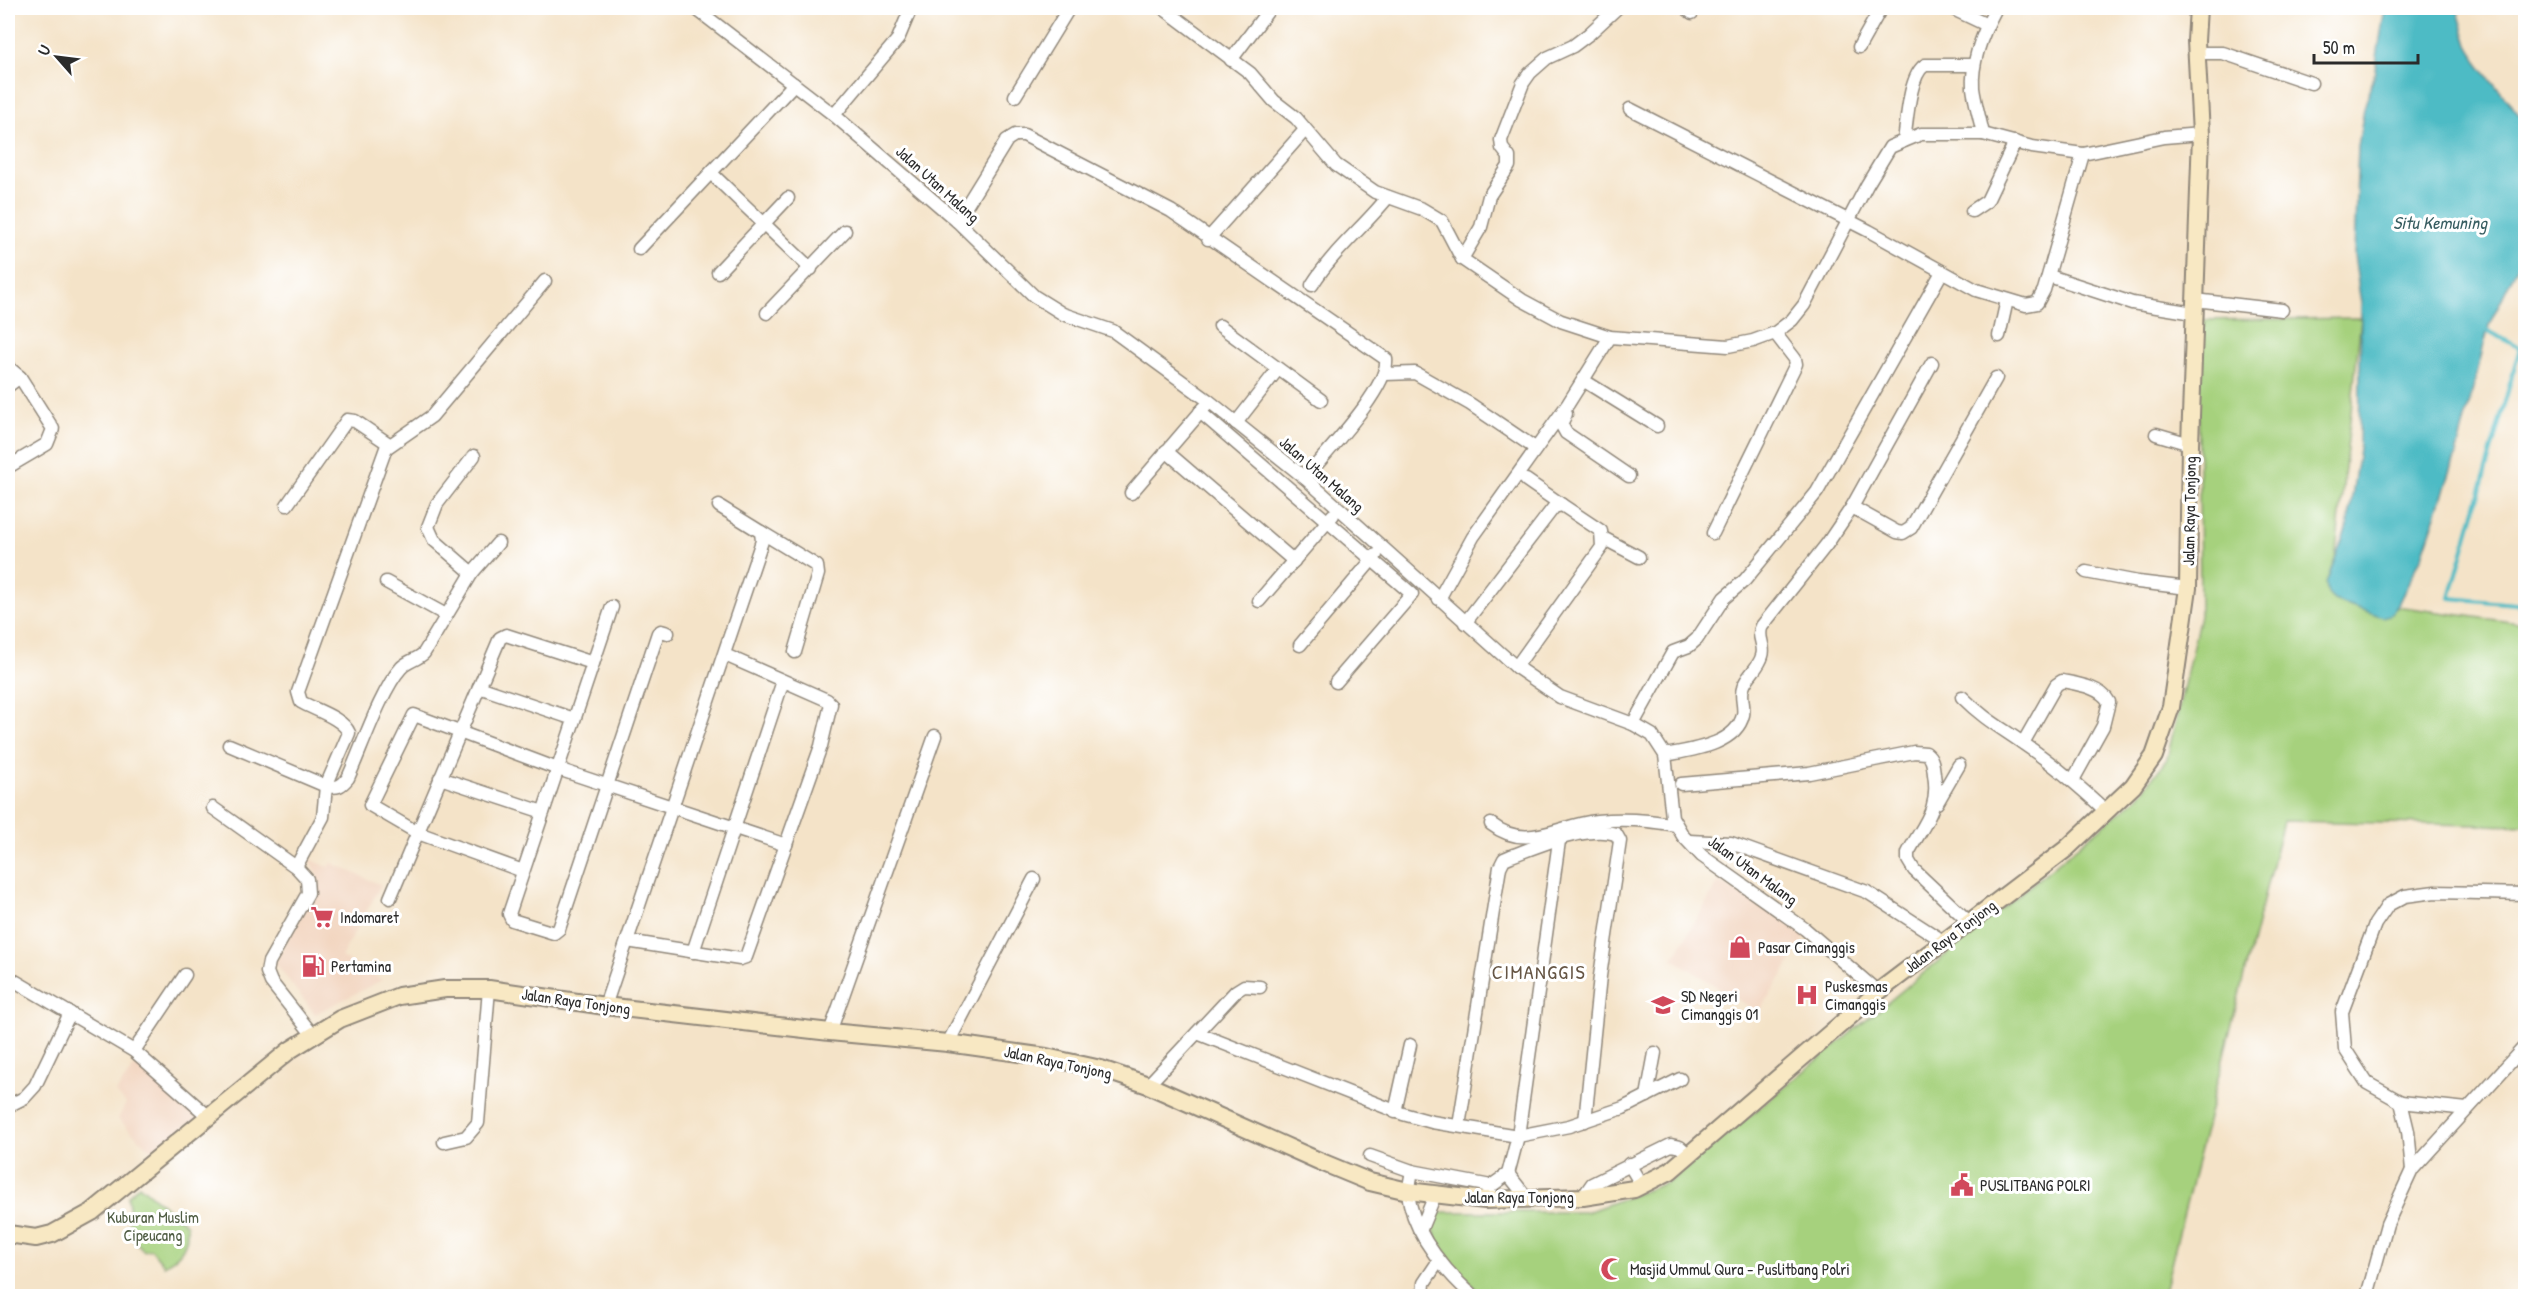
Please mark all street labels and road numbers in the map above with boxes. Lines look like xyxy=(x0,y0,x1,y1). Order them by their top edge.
street label: Jalan Utan Malang xyxy=(891,140,985,228)
street label: Jalan Utan Malang xyxy=(1275,431,1369,517)
street label: Jalan Raya Tonjong xyxy=(2177,456,2201,566)
street label: Jalan Utan Malang xyxy=(1704,830,1802,910)
street label: Jalan Raya Tonjong xyxy=(1900,894,2000,978)
street label: Jalan Raya Tonjong xyxy=(520,982,632,1020)
street label: Jalan Raya Tonjong xyxy=(1002,1040,1114,1084)
street label: Jalan Raya Tonjong xyxy=(1464,1186,1574,1208)

